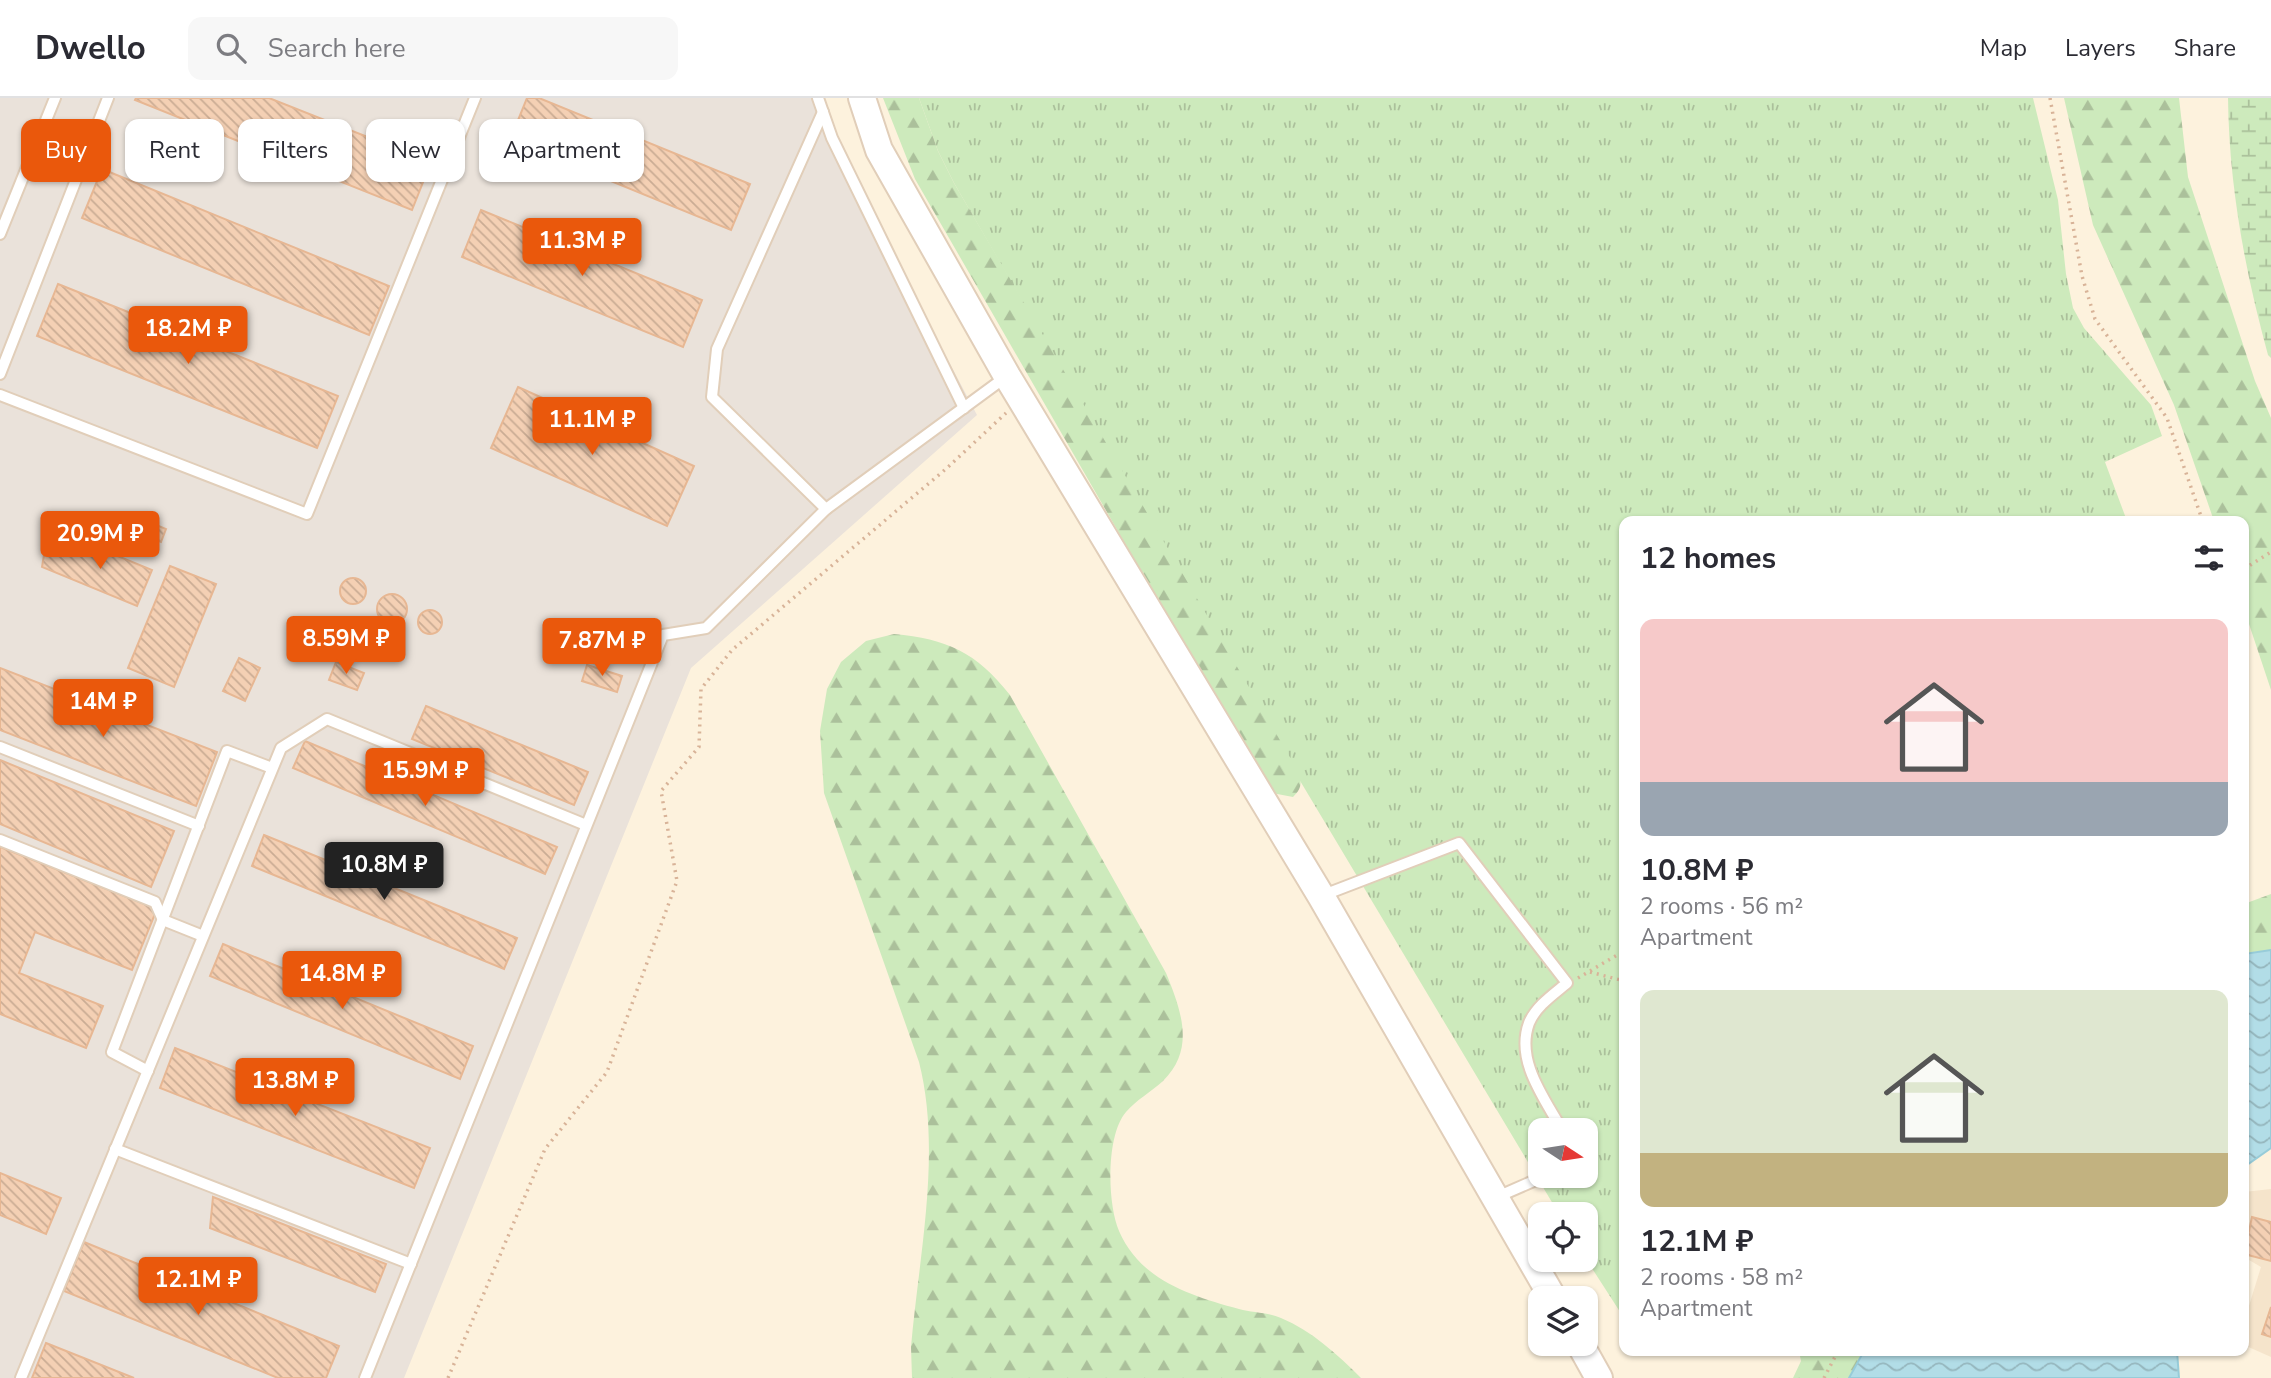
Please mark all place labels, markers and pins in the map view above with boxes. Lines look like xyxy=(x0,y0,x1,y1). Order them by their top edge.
pin: 11.3M ₽ xyxy=(517,218,647,278)
pin: 18.2M ₽ xyxy=(123,306,253,366)
pin: 11.1M ₽ xyxy=(527,398,657,457)
pin: 20.9M ₽ xyxy=(35,512,165,571)
pin: 8.59M ₽ xyxy=(281,616,411,676)
pin: 7.87M ₽ xyxy=(537,618,667,678)
pin: 14M ₽ xyxy=(54,680,152,739)
pin: 15.9M ₽ xyxy=(360,748,490,808)
pin: 10.8M ₽ xyxy=(319,842,449,902)
pin: 14.8M ₽ xyxy=(277,951,407,1011)
pin: 13.8M ₽ xyxy=(230,1058,360,1118)
pin: 12.1M ₽ xyxy=(133,1258,263,1317)

